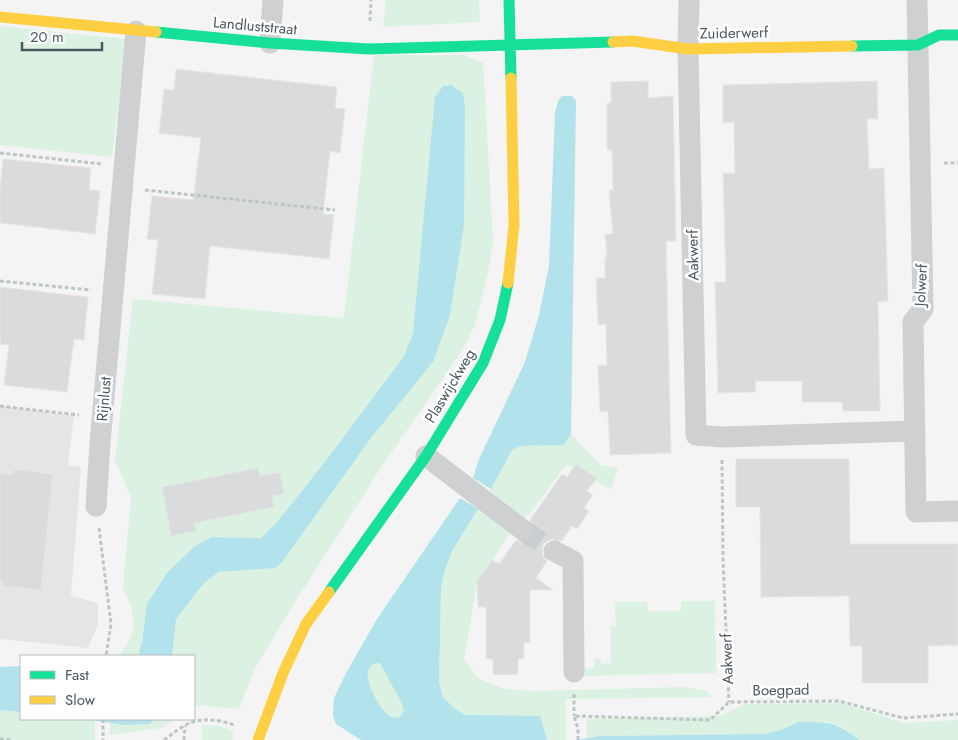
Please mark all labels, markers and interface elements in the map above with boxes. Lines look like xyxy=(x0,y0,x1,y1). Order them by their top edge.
street label: Landluststraat xyxy=(212,11,298,41)
scale bar xyxy=(22,20,102,52)
street label: Zuiderwerf xyxy=(700,21,769,45)
text: 20 m xyxy=(30,26,64,48)
street label: Aakwerf xyxy=(682,229,704,281)
street label: Jolwerf xyxy=(909,263,933,309)
street label: Plaswijckweg xyxy=(419,345,481,427)
street label: Rijnlust xyxy=(91,375,117,422)
street label: Aakwerf xyxy=(715,632,739,685)
legend xyxy=(20,655,195,720)
text: Fast xyxy=(65,664,89,686)
street label: Boegpad xyxy=(752,679,810,701)
text: Slow xyxy=(65,689,96,711)

